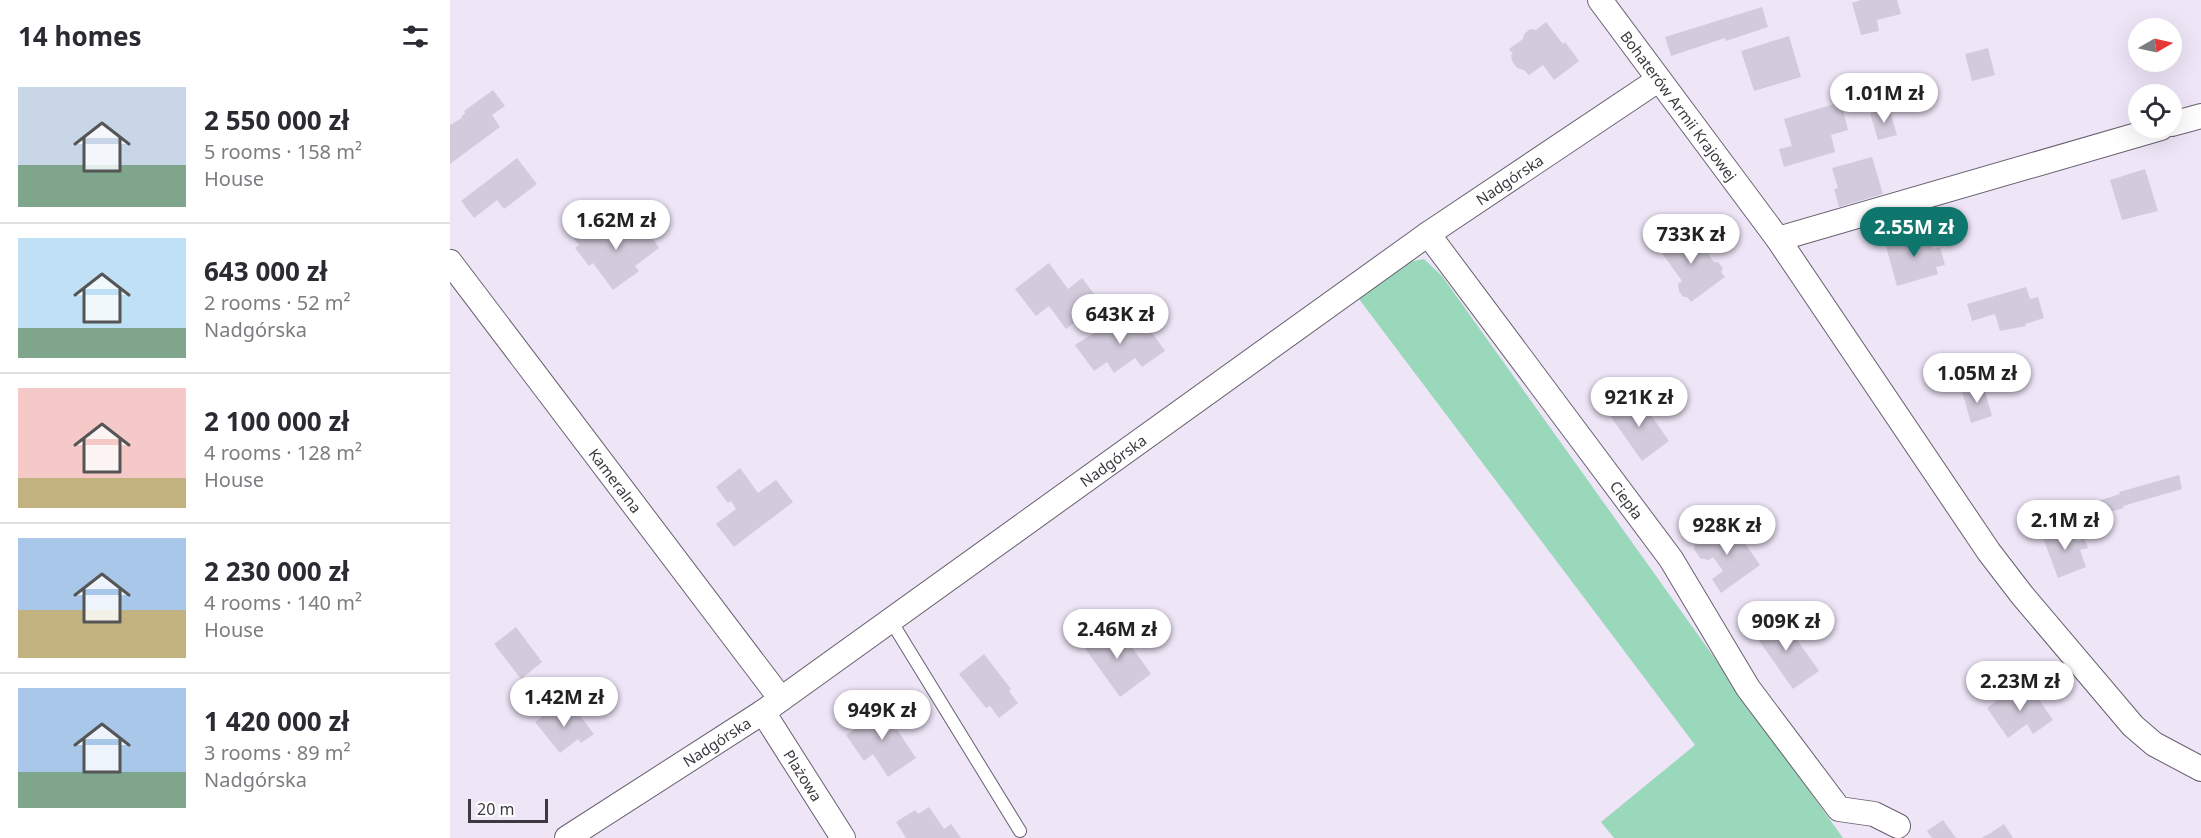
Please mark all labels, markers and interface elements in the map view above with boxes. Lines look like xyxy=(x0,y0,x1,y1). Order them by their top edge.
text: 14 homes xyxy=(18,18,142,54)
north arrow xyxy=(2128,18,2182,72)
map controls xyxy=(2128,18,2182,138)
icon: filters xyxy=(399,20,432,53)
street label: Bohaterów Armii Krajowej xyxy=(1616,27,1741,185)
pin: 1.01M zł xyxy=(1822,73,1946,124)
text: 1.01M zł xyxy=(1844,79,1924,106)
button: locate xyxy=(2128,84,2182,138)
text: 2 550 000 zł xyxy=(204,102,349,138)
icon: home xyxy=(66,111,138,183)
text: 5 rooms · 158 m² xyxy=(204,138,362,165)
street label: Nadgórska xyxy=(1472,150,1547,209)
text: House xyxy=(204,165,264,192)
pin: 1.62M zł xyxy=(554,200,678,251)
text: 1.62M zł xyxy=(576,206,656,233)
pin: 2.55M zł xyxy=(1852,207,1976,258)
text: 2.55M zł xyxy=(1874,213,1954,240)
pin: 733K zł xyxy=(1636,214,1746,265)
text: 733K zł xyxy=(1657,220,1725,247)
text: 643 000 zł xyxy=(204,253,328,289)
icon: home xyxy=(66,262,138,334)
text: 2 rooms · 52 m² xyxy=(204,289,351,316)
pin: 643K zł xyxy=(1065,294,1175,345)
text: 643K zł xyxy=(1086,300,1154,327)
text: Nadgórska xyxy=(204,316,307,343)
pin: 1.05M zł xyxy=(1915,353,2039,404)
text: 1.05M zł xyxy=(1937,359,2017,386)
pin: 921K zł xyxy=(1584,377,1694,428)
text: 921K zł xyxy=(1605,383,1673,410)
text: 2 100 000 zł xyxy=(204,403,349,439)
icon: home xyxy=(66,412,138,484)
street label: Nadgórska xyxy=(1076,430,1150,491)
text: 4 rooms · 128 m² xyxy=(204,439,362,466)
street label: Kameralna xyxy=(584,444,646,517)
text: House xyxy=(204,466,264,493)
street label: Ciepła xyxy=(1606,477,1648,523)
pin: 2.1M zł xyxy=(2010,500,2120,551)
pin: 928K zł xyxy=(1672,505,1782,556)
text: 2.1M zł xyxy=(2031,506,2099,533)
text: 928K zł xyxy=(1693,511,1761,538)
text: 2 230 000 zł xyxy=(204,553,349,589)
icon: home xyxy=(66,562,138,634)
text: 4 rooms · 140 m² xyxy=(204,589,362,616)
pin: 909K zł xyxy=(1731,601,1841,652)
text: 909K zł xyxy=(1752,607,1820,634)
pin: 2.46M zł xyxy=(1055,609,1179,660)
text: 2.46M zł xyxy=(1077,615,1157,642)
text: House xyxy=(204,616,264,643)
pin: 2.23M zł xyxy=(1958,661,2082,712)
text: 2.23M zł xyxy=(1980,667,2060,694)
pin: 1.42M zł xyxy=(502,677,626,728)
text: 1.42M zł xyxy=(524,683,604,710)
pin: 949K zł xyxy=(827,690,937,741)
text: 949K zł xyxy=(848,696,916,723)
text: 1 420 000 zł xyxy=(204,703,349,739)
icon: home xyxy=(66,712,138,784)
street label: Nadgórska xyxy=(679,712,755,771)
text: 3 rooms · 89 m² xyxy=(204,739,351,766)
street label: Plażowa xyxy=(779,746,827,805)
text: Nadgórska xyxy=(204,766,307,793)
scale bar xyxy=(468,796,548,824)
text: 20 m xyxy=(477,798,514,820)

